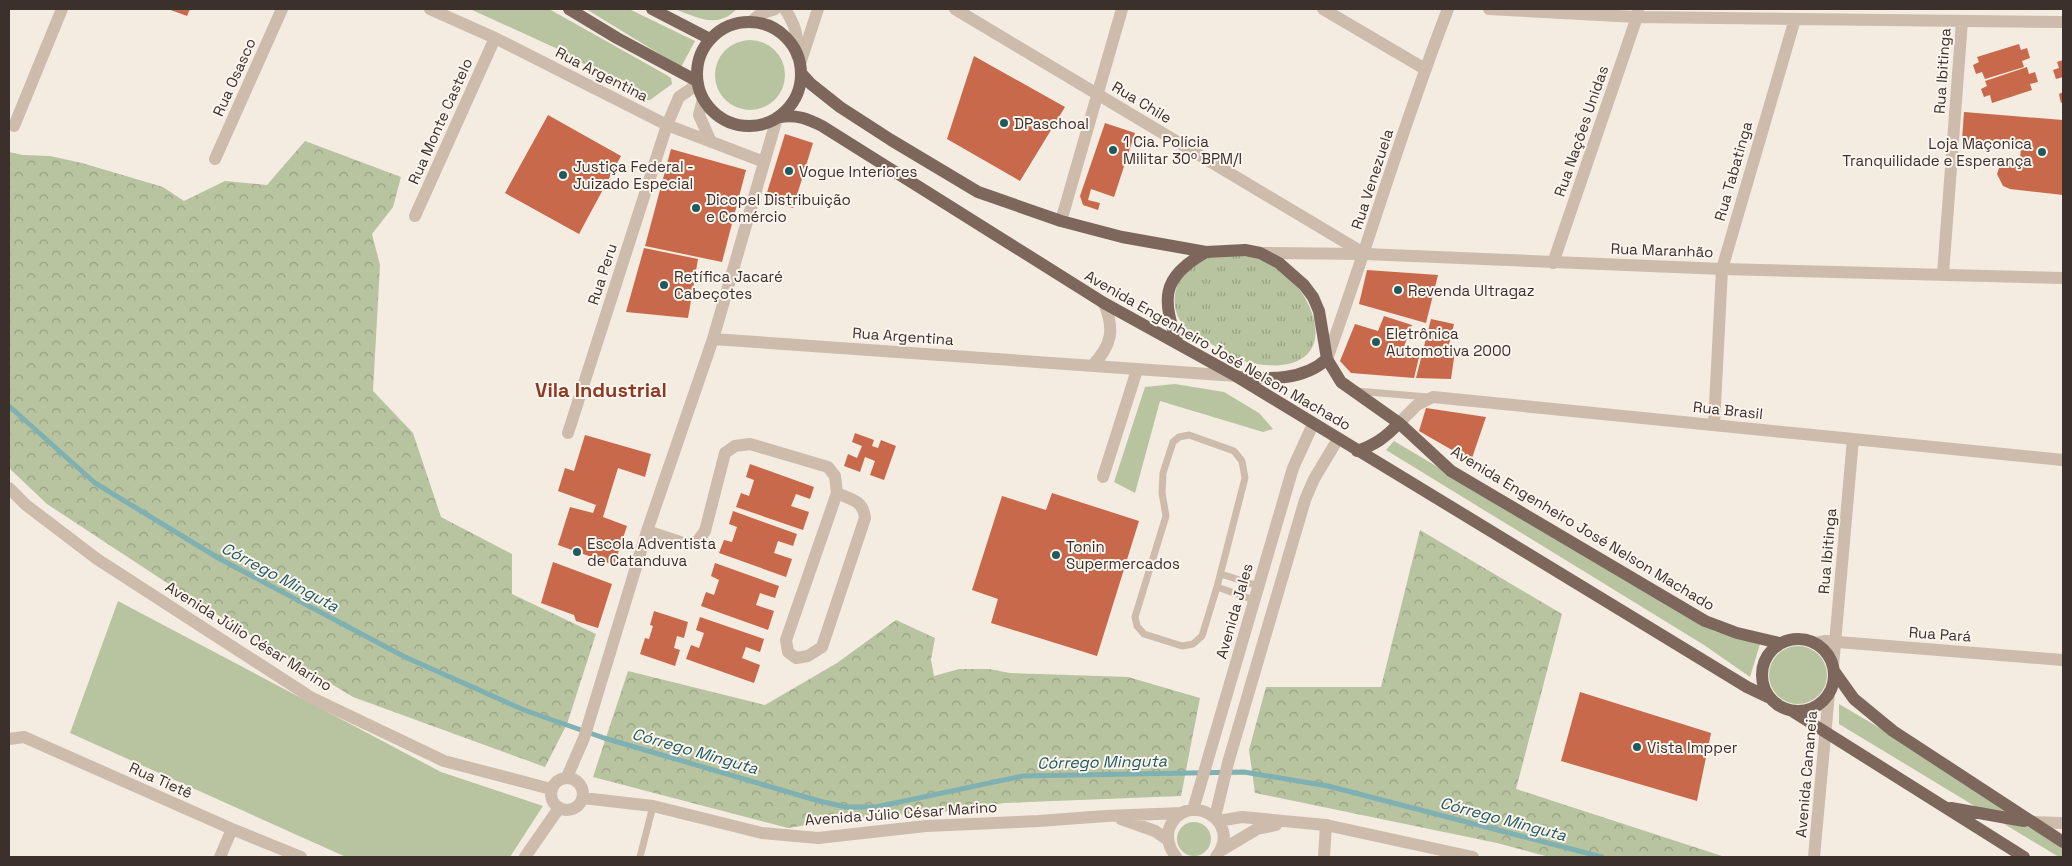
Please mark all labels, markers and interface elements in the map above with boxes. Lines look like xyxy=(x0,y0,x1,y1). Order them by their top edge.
street label: Rua Ibitinga xyxy=(1930,27,1955,115)
street label: Rua Osasco xyxy=(208,35,260,119)
street label: Rua Argentina xyxy=(552,42,652,106)
street label: Rua Monte Castelo xyxy=(404,55,476,187)
street label: Rua Nações Unidas xyxy=(1550,63,1612,199)
street label: Rua Chile xyxy=(1109,77,1175,127)
place label: DPaschoal xyxy=(1014,114,1089,133)
marker: DPaschoal xyxy=(998,117,1010,129)
street label: Rua Tabatinga xyxy=(1710,119,1756,223)
street label: Rua Venezuela xyxy=(1347,126,1397,232)
place label: 1 Cia. Polícia Militar 30º BPM/I xyxy=(1123,132,1242,168)
place label: Loja Maçonica Tranquilidade e Esperança xyxy=(1842,134,2032,170)
marker: 1 Cia. Polícia Militar 30º BPM/I xyxy=(1107,144,1119,156)
marker: Loja Maçonica Tranquilidade e Esperança xyxy=(2036,146,2048,158)
place label: Justiça Federal - Juizado Especial xyxy=(573,157,694,193)
place label: Vogue Interiores xyxy=(799,162,918,181)
marker: Vogue Interiores xyxy=(783,165,795,177)
marker: Justiça Federal - Juizado Especial xyxy=(557,169,569,181)
place label: Dicopel Distribuição e Comércio xyxy=(706,190,851,226)
marker: Dicopel Distribuição e Comércio xyxy=(690,202,702,214)
street label: Rua Maranhão xyxy=(1610,239,1714,261)
street label: Rua Peru xyxy=(583,241,621,307)
street label: Avenida Engenheiro José Nelson Machado xyxy=(1081,266,1355,434)
place label: Retífica Jacaré Cabeçotes xyxy=(674,267,783,303)
marker: Retífica Jacaré Cabeçotes xyxy=(658,279,670,291)
place label: Revenda Ultragaz xyxy=(1408,281,1535,300)
marker: Revenda Ultragaz xyxy=(1392,284,1404,296)
street label: Rua Argentina xyxy=(852,323,955,349)
place label: Eletrônica Automotiva 2000 xyxy=(1386,324,1511,360)
marker: Eletrônica Automotiva 2000 xyxy=(1370,336,1382,348)
district label: Vila Industrial xyxy=(535,377,667,403)
street label: Rua Brasil xyxy=(1692,397,1764,423)
street label: Avenida Engenheiro José Nelson Machado xyxy=(1448,441,1718,615)
street label: Rua Ibitinga xyxy=(1814,507,1840,595)
place label: Escola Adventista de Catanduva xyxy=(587,534,716,570)
water label: Córrego Minguta xyxy=(218,537,343,617)
place label: Tonin Supermercados xyxy=(1066,537,1180,573)
marker: Escola Adventista de Catanduva xyxy=(571,546,583,558)
marker: Tonin Supermercados xyxy=(1050,549,1062,561)
street label: Avenida Jales xyxy=(1211,561,1257,661)
street label: Avenida Júlio César Marino xyxy=(162,577,336,695)
street label: Rua Pará xyxy=(1908,622,1972,646)
street label: Avenida Cananeia xyxy=(1791,709,1821,838)
water label: Córrego Minguta xyxy=(630,723,761,779)
place label: Vista Impper xyxy=(1647,738,1738,757)
marker: Vista Impper xyxy=(1631,741,1643,753)
water label: Córrego Minguta xyxy=(1037,750,1168,774)
street label: Rua Tietê xyxy=(126,758,196,802)
water label: Córrego Minguta xyxy=(1438,792,1569,846)
street label: Avenida Júlio César Marino xyxy=(804,797,998,829)

